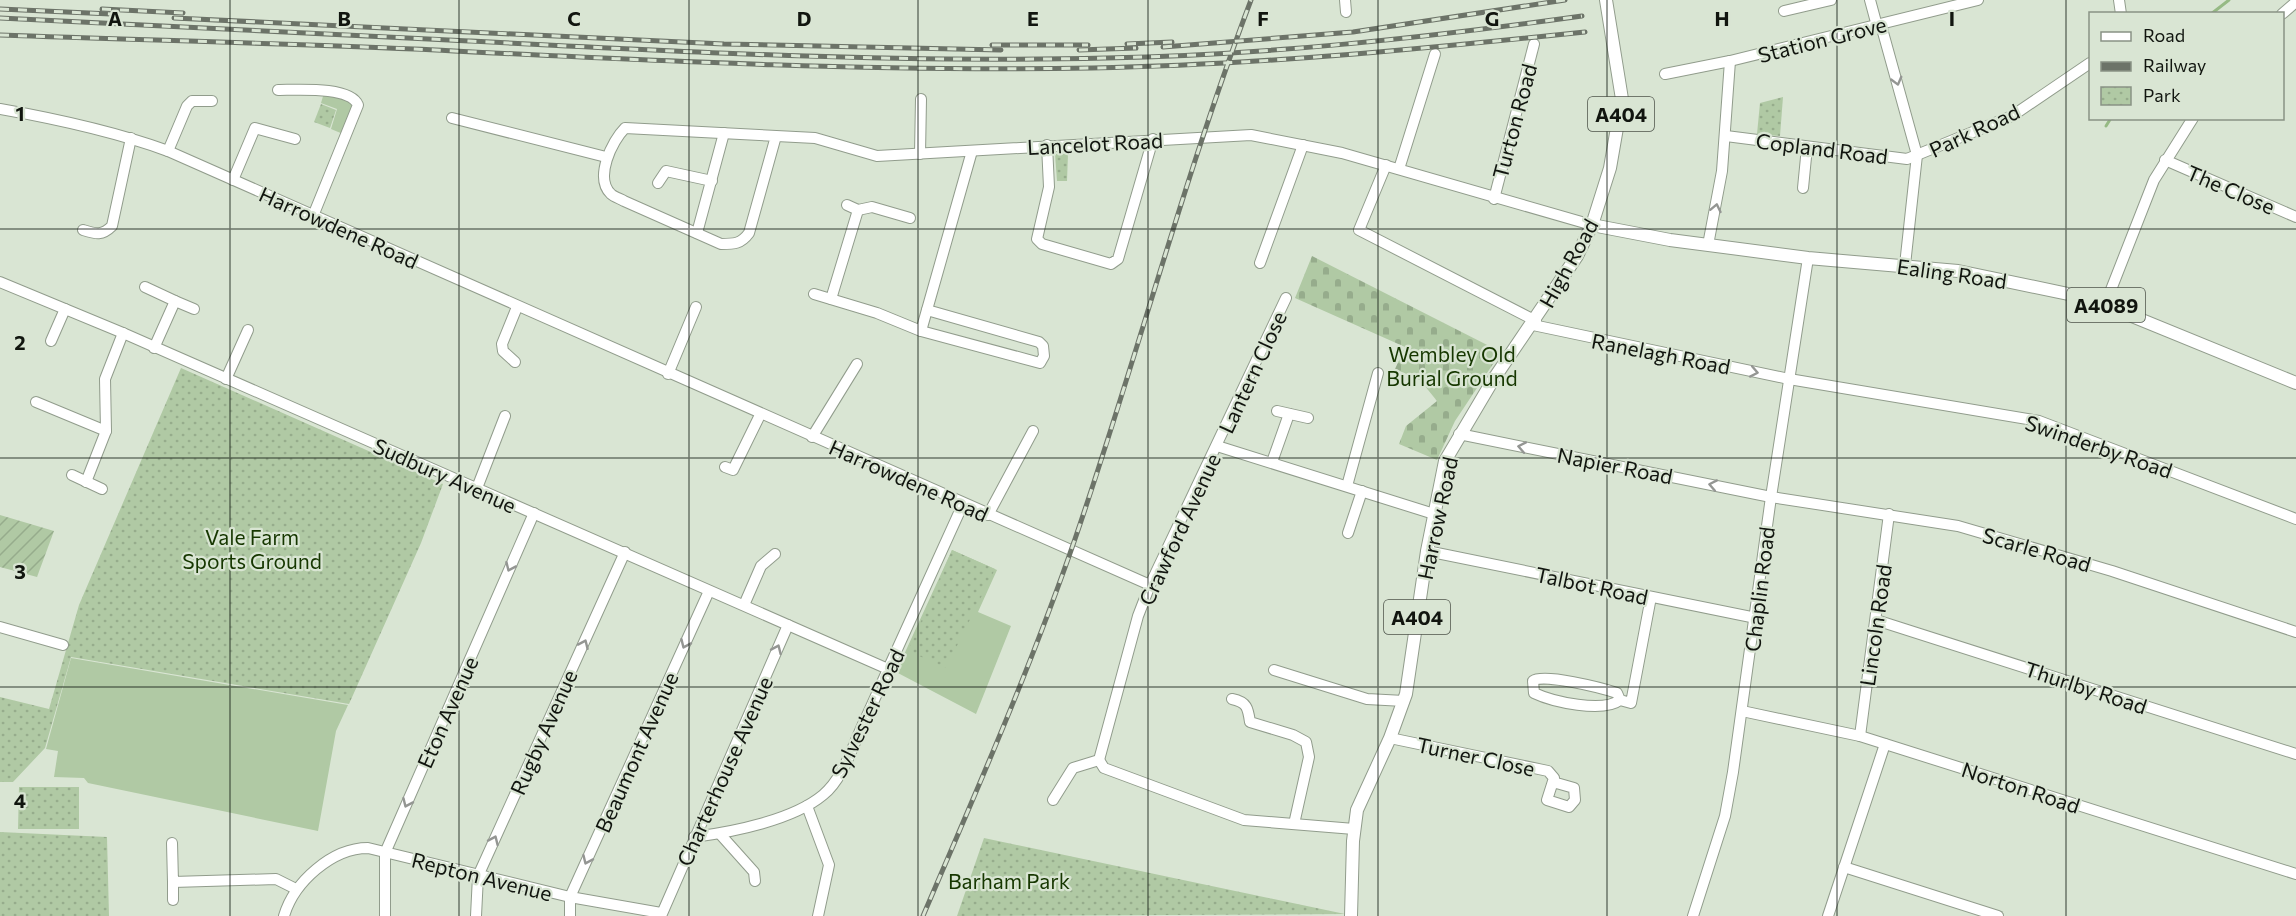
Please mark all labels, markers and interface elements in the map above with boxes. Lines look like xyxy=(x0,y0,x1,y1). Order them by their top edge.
text: A xyxy=(108,6,122,30)
text: B xyxy=(337,6,351,30)
text: C xyxy=(567,6,581,30)
text: D xyxy=(797,6,811,30)
text: E xyxy=(1027,6,1039,30)
text: F xyxy=(1257,6,1269,30)
text: G xyxy=(1485,6,1499,30)
text: H xyxy=(1715,6,1730,30)
text: I xyxy=(1949,6,1955,30)
street label: Station Grove xyxy=(1755,11,1889,67)
legend xyxy=(2089,12,2284,120)
text: Road xyxy=(2143,24,2185,46)
text: Railway xyxy=(2143,54,2206,76)
street label: Turton Road xyxy=(1487,61,1541,181)
one-way arrow xyxy=(1890,75,1902,86)
text: Park xyxy=(2143,84,2181,106)
road number: A404 xyxy=(1588,97,1654,131)
street label: Park Road xyxy=(1925,98,2023,162)
text: 1 xyxy=(15,101,25,125)
street label: Lancelot Road xyxy=(1026,127,1164,159)
street label: Copland Road xyxy=(1755,127,1889,169)
street label: The Close xyxy=(2183,159,2279,219)
street label: Harrowdene Road xyxy=(256,181,422,273)
one-way arrow xyxy=(1709,203,1722,213)
street label: High Road xyxy=(1533,214,1603,312)
street label: Ealing Road xyxy=(1895,253,2009,293)
road number: A4089 xyxy=(2067,288,2145,322)
street label: Lantern Close xyxy=(1213,307,1291,437)
street label: Ranelagh Road xyxy=(1589,327,1733,379)
text: 2 xyxy=(14,330,26,354)
park label: Wembley Old Burial Ground xyxy=(1386,341,1518,390)
one-way arrow xyxy=(1749,365,1759,378)
street label: Swinderby Road xyxy=(2022,409,2176,483)
street label: Sudbury Avenue xyxy=(370,432,520,518)
street label: Harrowdene Road xyxy=(826,434,992,526)
one-way arrow xyxy=(1517,441,1527,454)
street label: Napier Road xyxy=(1555,442,1675,488)
street label: Crawford Avenue xyxy=(1133,449,1225,609)
street label: Harrow Road xyxy=(1412,454,1462,582)
one-way arrow xyxy=(1709,479,1719,492)
street label: Scarle Road xyxy=(1980,522,2094,576)
park label: Vale Farm Sports Ground xyxy=(182,524,322,573)
street label: Chaplin Road xyxy=(1739,525,1779,653)
text: 3 xyxy=(14,559,26,583)
one-way arrow xyxy=(505,561,517,572)
street label: Talbot Road xyxy=(1533,561,1651,609)
street label: Lincoln Road xyxy=(1854,562,1896,688)
road number: A404 xyxy=(1384,600,1450,634)
one-way arrow xyxy=(680,637,692,648)
one-way arrow xyxy=(576,639,588,650)
one-way arrow xyxy=(770,644,782,655)
street label: Sylvester Road xyxy=(825,645,909,781)
street label: Eton Avenue xyxy=(411,652,483,772)
street label: Thurlby Road xyxy=(2022,655,2150,719)
street label: Rugby Avenue xyxy=(504,666,582,798)
street label: Beaumont Avenue xyxy=(589,668,683,836)
street label: Charterhouse Avenue xyxy=(671,672,777,870)
street label: Turner Close xyxy=(1415,731,1537,781)
street label: Norton Road xyxy=(1959,756,2083,818)
text: 4 xyxy=(14,788,26,812)
one-way arrow xyxy=(402,797,414,808)
one-way arrow xyxy=(487,836,499,847)
street label: Repton Avenue xyxy=(409,846,555,906)
one-way arrow xyxy=(582,853,594,864)
park label: Barham Park xyxy=(948,868,1070,893)

